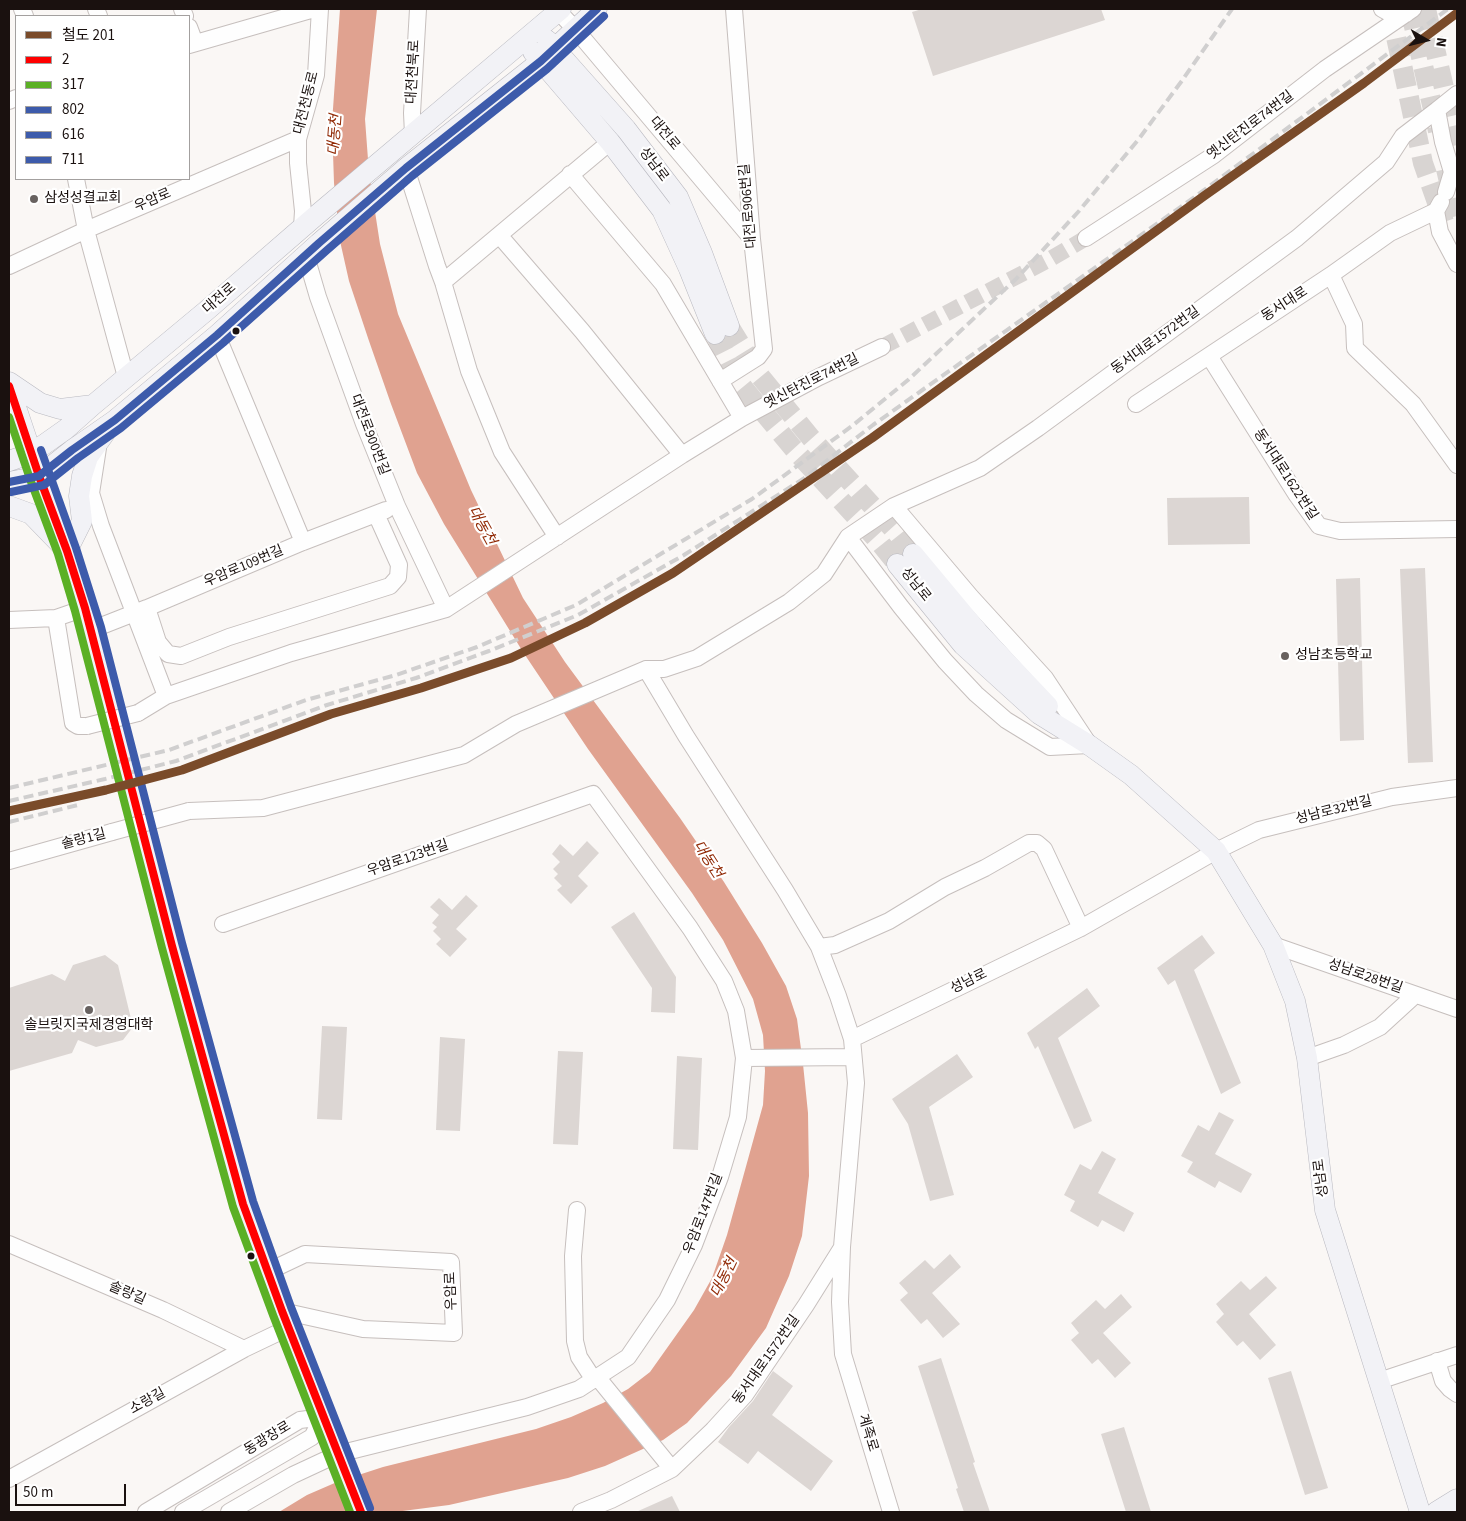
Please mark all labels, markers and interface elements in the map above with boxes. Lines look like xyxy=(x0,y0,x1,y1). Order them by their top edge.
legend xyxy=(15,15,190,180)
north arrow xyxy=(1401,15,1451,65)
text: 철도 201 xyxy=(62,25,115,46)
text: N xyxy=(1430,36,1451,48)
street label: 대전천북로 xyxy=(404,39,424,105)
text: 2 xyxy=(62,49,69,70)
street label: 대전천동로 xyxy=(291,70,323,136)
text: 317 xyxy=(62,74,84,95)
street label: 옛신탄진로74번길 xyxy=(1204,88,1298,164)
text: 802 xyxy=(62,99,84,120)
water label: 대동천 xyxy=(326,114,346,156)
street label: 대전로 xyxy=(645,114,683,154)
text: 616 xyxy=(62,124,84,145)
street label: 성남로 xyxy=(635,145,671,185)
text: 711 xyxy=(62,149,84,170)
street label: 대전로906번길 xyxy=(737,163,761,249)
street label: 우암로 xyxy=(132,186,174,216)
place label: 삼성성결교회 xyxy=(44,191,121,207)
marker: 삼성성결교회 xyxy=(28,193,40,205)
street label: 대전로 xyxy=(200,280,240,318)
street label: 동서대로 xyxy=(1259,284,1311,326)
street label: 동서대로1572번길 xyxy=(1109,303,1203,379)
unlabelled marker xyxy=(231,326,241,336)
street label: 옛신탄진로74번길 xyxy=(762,351,862,413)
street label: 대전로900번길 xyxy=(346,392,392,478)
street label: 동서대로1622번길 xyxy=(1249,426,1321,524)
water label: 대동천 xyxy=(463,504,499,548)
street label: 우암로109번길 xyxy=(201,543,287,591)
street label: 성남로 xyxy=(896,565,934,605)
place label: 성남초등학교 xyxy=(1295,648,1372,664)
marker: 성남초등학교 xyxy=(1279,650,1291,662)
street label: 성남로32번길 xyxy=(1294,793,1374,829)
street label: 솔랑1길 xyxy=(60,826,108,854)
street label: 우암로123번길 xyxy=(365,837,451,881)
water label: 대동천 xyxy=(688,838,726,882)
street label: 성남로28번길 xyxy=(1325,956,1405,998)
street label: 성남로 xyxy=(948,966,990,998)
marker: 솔브릿지국제경영대학 xyxy=(83,1004,95,1016)
place label: 솔브릿지국제경영대학 xyxy=(25,1018,153,1034)
street label: 성남로 xyxy=(1311,1158,1333,1198)
street label: 우암로147번길 xyxy=(681,1171,727,1257)
unlabelled marker xyxy=(246,1251,256,1261)
water label: 대동천 xyxy=(708,1255,742,1301)
street label: 우암로 xyxy=(443,1271,461,1311)
street label: 솔랑길 xyxy=(106,1279,148,1309)
street label: 동서대로1572번길 xyxy=(730,1312,804,1408)
street label: 소랑길 xyxy=(127,1385,169,1419)
street label: 계족로 xyxy=(853,1412,881,1454)
street label: 동광장로 xyxy=(242,1419,294,1459)
scale bar xyxy=(18,1474,129,1506)
text: 50 m xyxy=(23,1482,53,1503)

